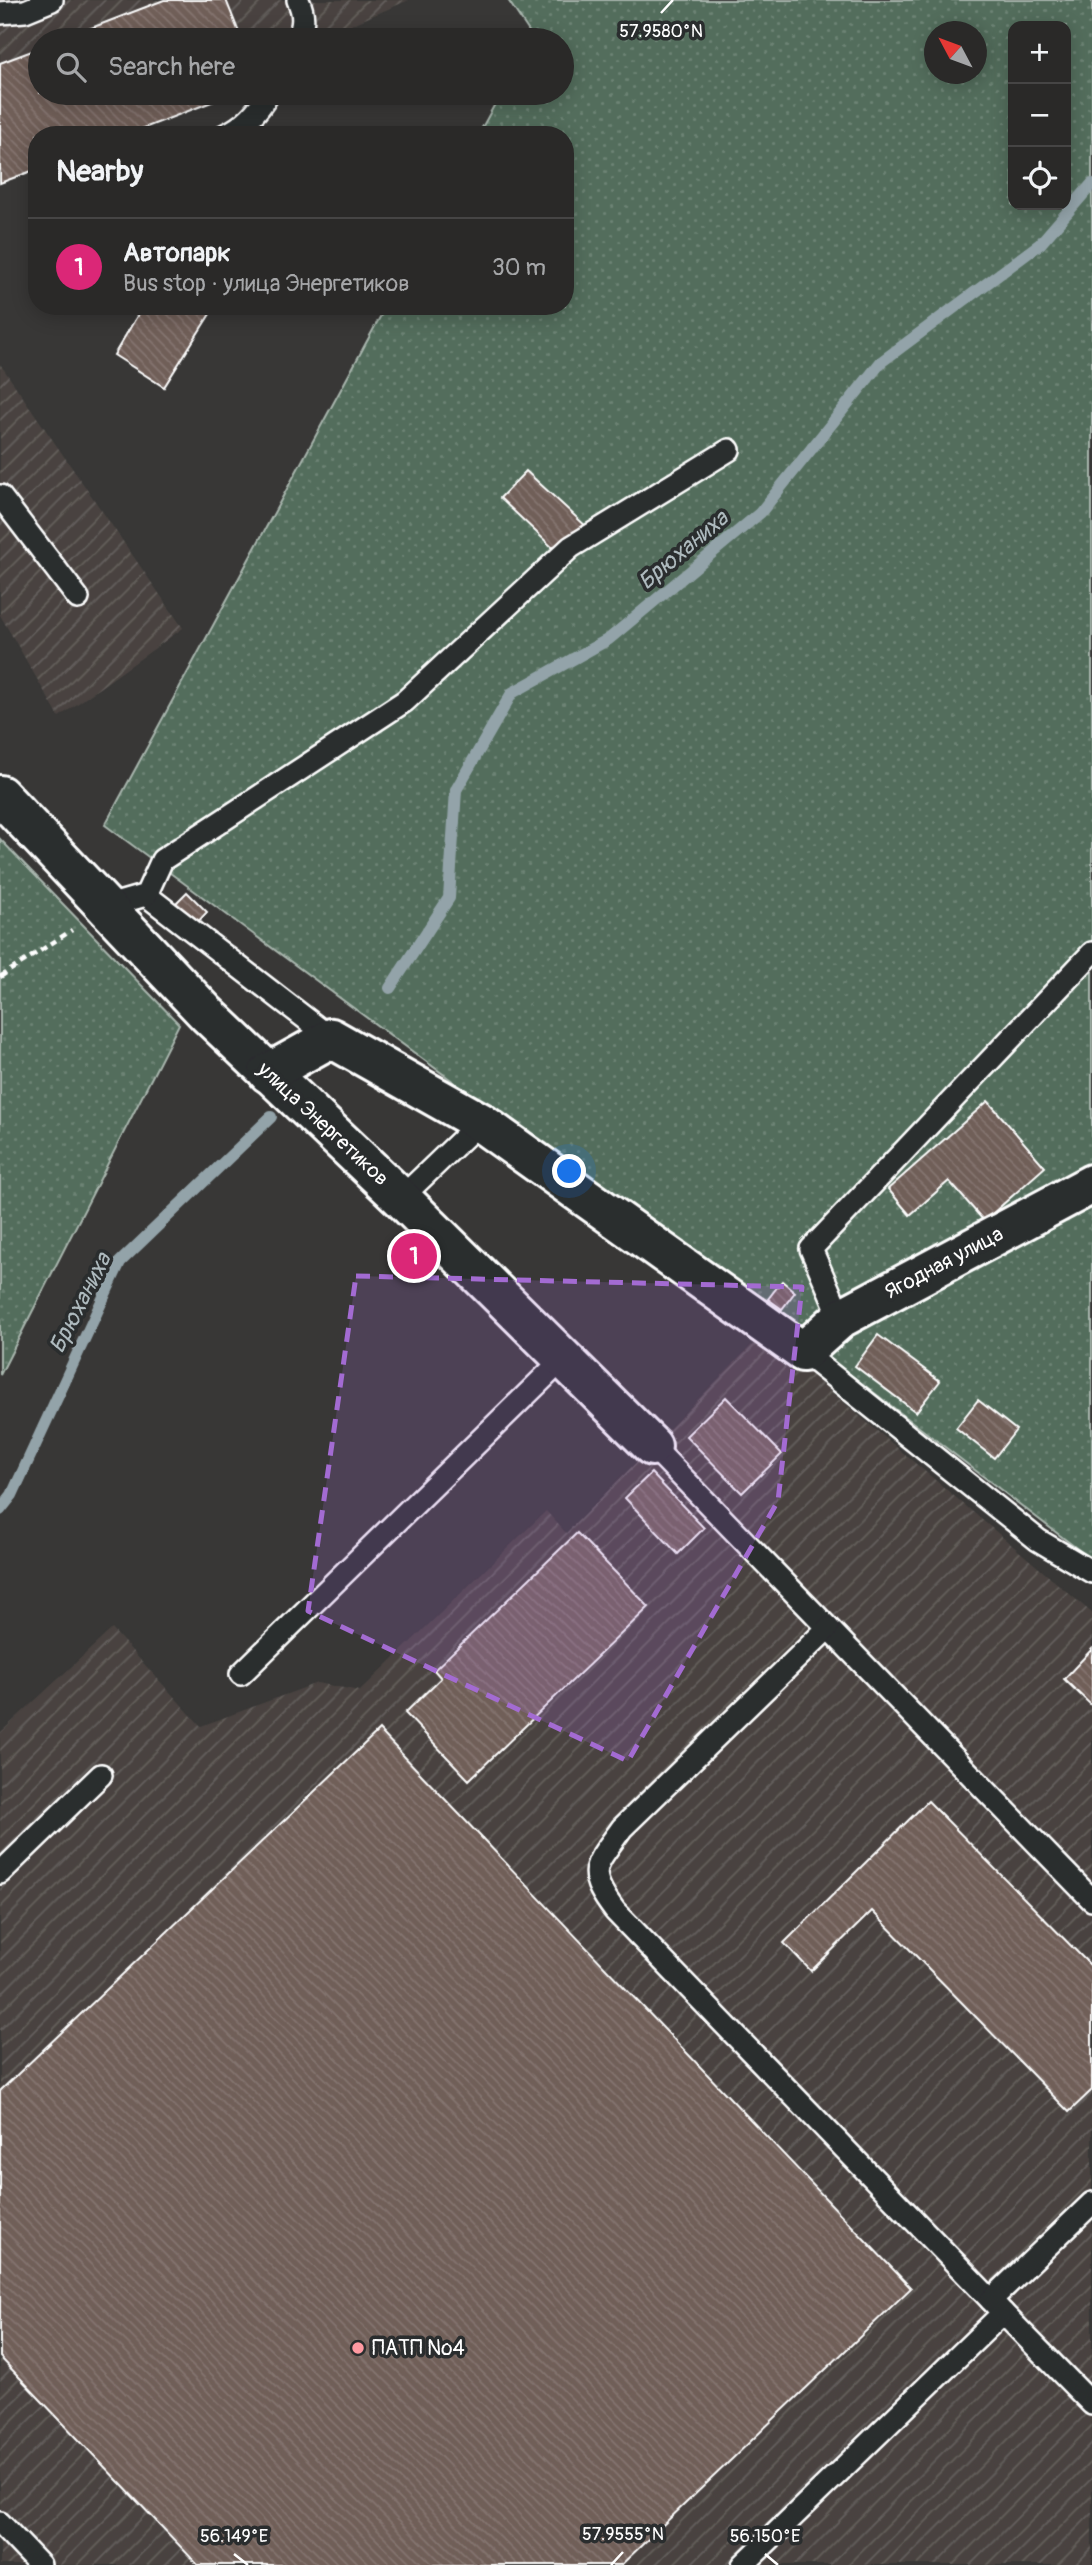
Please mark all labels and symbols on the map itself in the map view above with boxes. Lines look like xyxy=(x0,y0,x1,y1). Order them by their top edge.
text: 57.9580°N xyxy=(619,20,703,43)
north arrow xyxy=(924,21,987,84)
water label: Брюханиха xyxy=(632,503,735,596)
street label: улица Энергетиков xyxy=(251,1055,394,1192)
your location xyxy=(552,1154,586,1188)
street label: Ягодная улица xyxy=(880,1221,1008,1305)
pin: 1 xyxy=(391,1230,437,1282)
water label: Брюханиха xyxy=(42,1247,118,1358)
place label: ПАТП №4 xyxy=(372,2335,465,2362)
marker: ПАТП №4 xyxy=(350,2340,366,2356)
text: 57.9555°N xyxy=(582,2523,664,2546)
text: 56.149°E xyxy=(200,2525,268,2548)
text: 56.150°E xyxy=(730,2525,800,2548)

